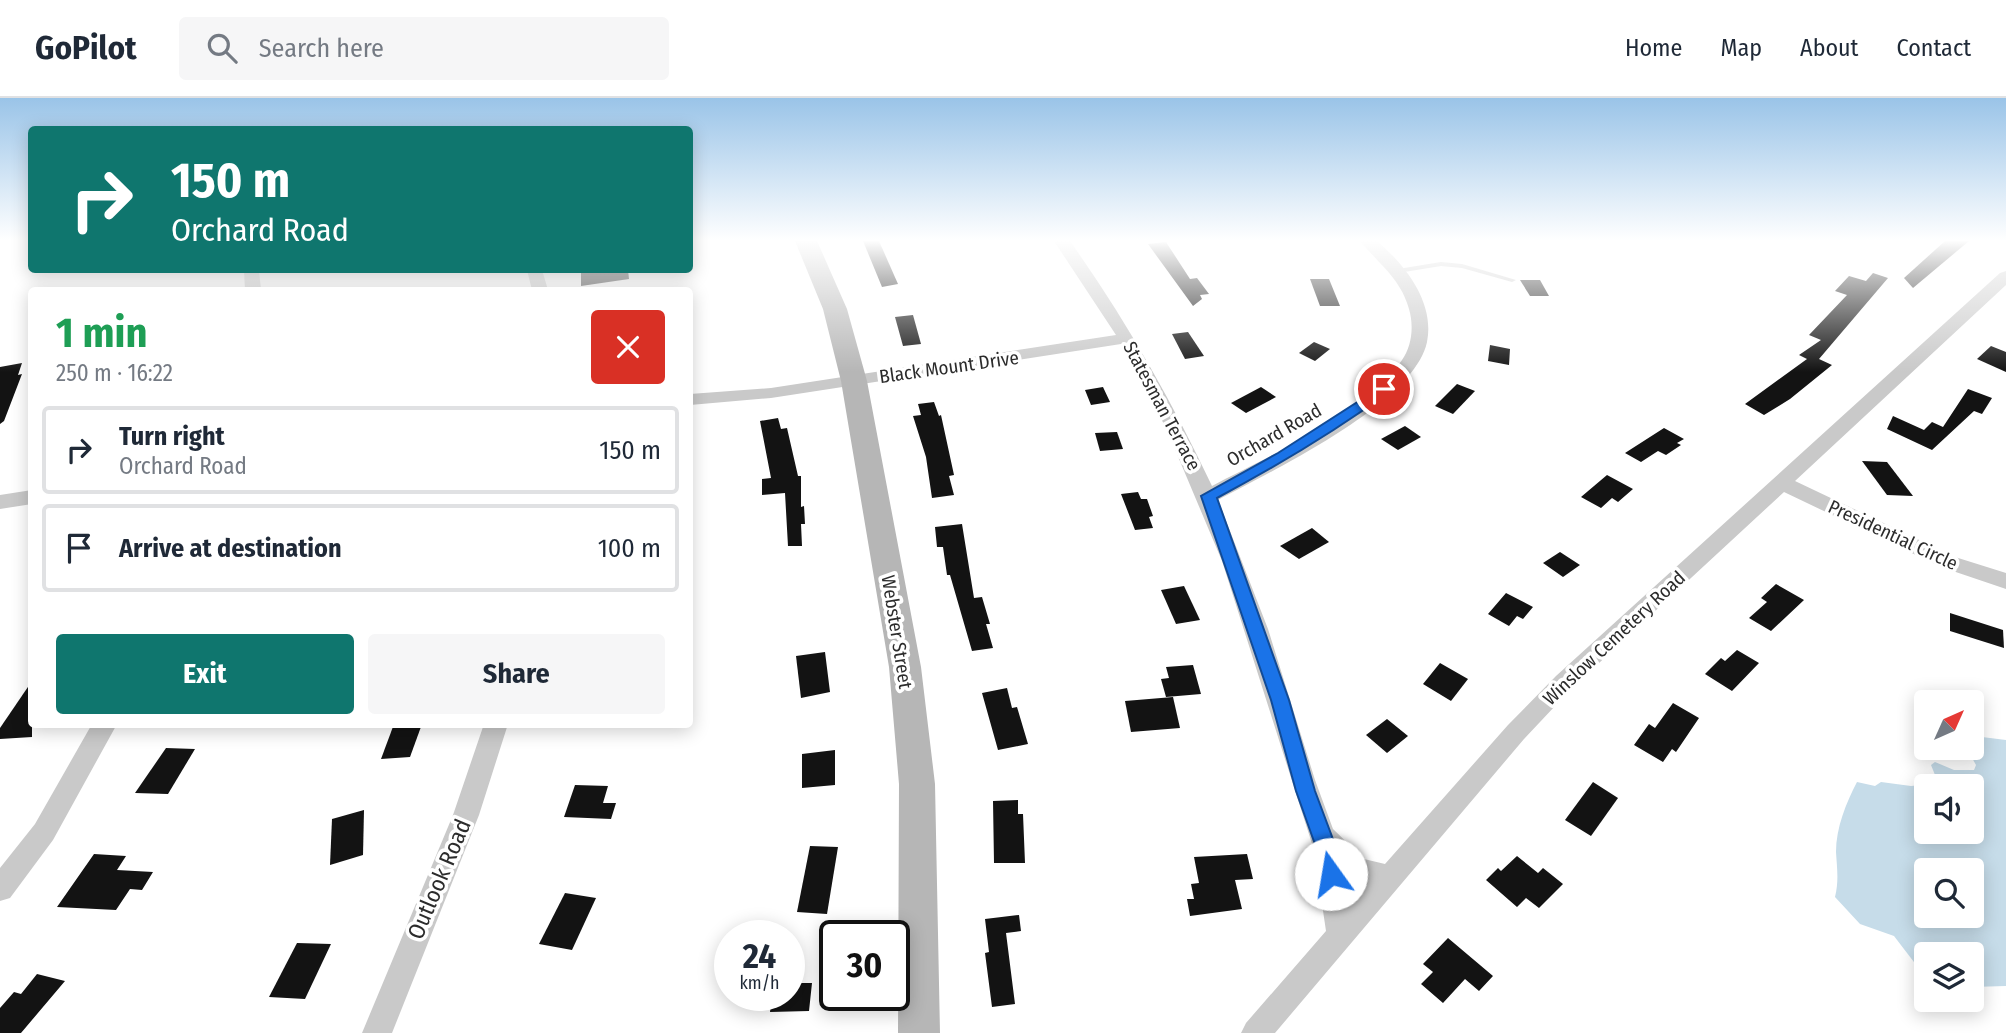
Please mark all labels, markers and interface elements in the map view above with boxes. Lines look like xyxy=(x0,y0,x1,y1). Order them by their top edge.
search box xyxy=(179,17,669,80)
text: GoPilot xyxy=(35,28,137,68)
icon: search xyxy=(203,29,241,67)
text: Search here xyxy=(259,33,384,64)
text: Home xyxy=(1625,34,1682,62)
text: Map xyxy=(1720,34,1762,62)
text: About xyxy=(1800,34,1858,62)
text: Contact xyxy=(1896,34,1971,62)
text: 150 m xyxy=(171,151,290,210)
icon: right xyxy=(56,154,147,245)
text: Orchard Road xyxy=(171,211,349,249)
text: 1 min xyxy=(56,308,147,358)
button: close xyxy=(591,310,665,384)
street label: Statesman Terrace xyxy=(1118,338,1206,474)
street label: Black Mount Drive xyxy=(878,346,1020,388)
text: 250 m · 16:22 xyxy=(56,359,173,387)
pin xyxy=(1354,359,1414,419)
icon: arrive xyxy=(1365,370,1403,408)
street label: Orchard Road xyxy=(1223,399,1325,471)
text: Turn right xyxy=(119,421,225,452)
icon: right xyxy=(60,431,98,469)
text: 150 m xyxy=(599,435,661,466)
text: Orchard Road xyxy=(119,452,247,480)
street label: Presidential Circle xyxy=(1825,495,1961,575)
icon: arrive xyxy=(60,529,98,567)
text: Arrive at destination xyxy=(119,533,342,564)
text: 100 m xyxy=(598,533,661,564)
street label: Winslow Cemetery Road xyxy=(1538,566,1690,710)
street label: Webster Street xyxy=(877,574,917,691)
button: Exit xyxy=(56,634,354,714)
button: Share xyxy=(368,634,665,714)
north arrow xyxy=(1914,690,1984,760)
map controls xyxy=(1914,690,1984,1012)
button: sound xyxy=(1914,774,1984,844)
street label: Outlook Road xyxy=(401,815,477,943)
position arrow xyxy=(1294,837,1368,911)
button: search xyxy=(1914,858,1984,928)
speed limit sign: 30 xyxy=(819,920,910,1011)
text: 24 xyxy=(743,935,776,977)
button: layers xyxy=(1914,942,1984,1012)
text: km/h xyxy=(739,972,780,994)

